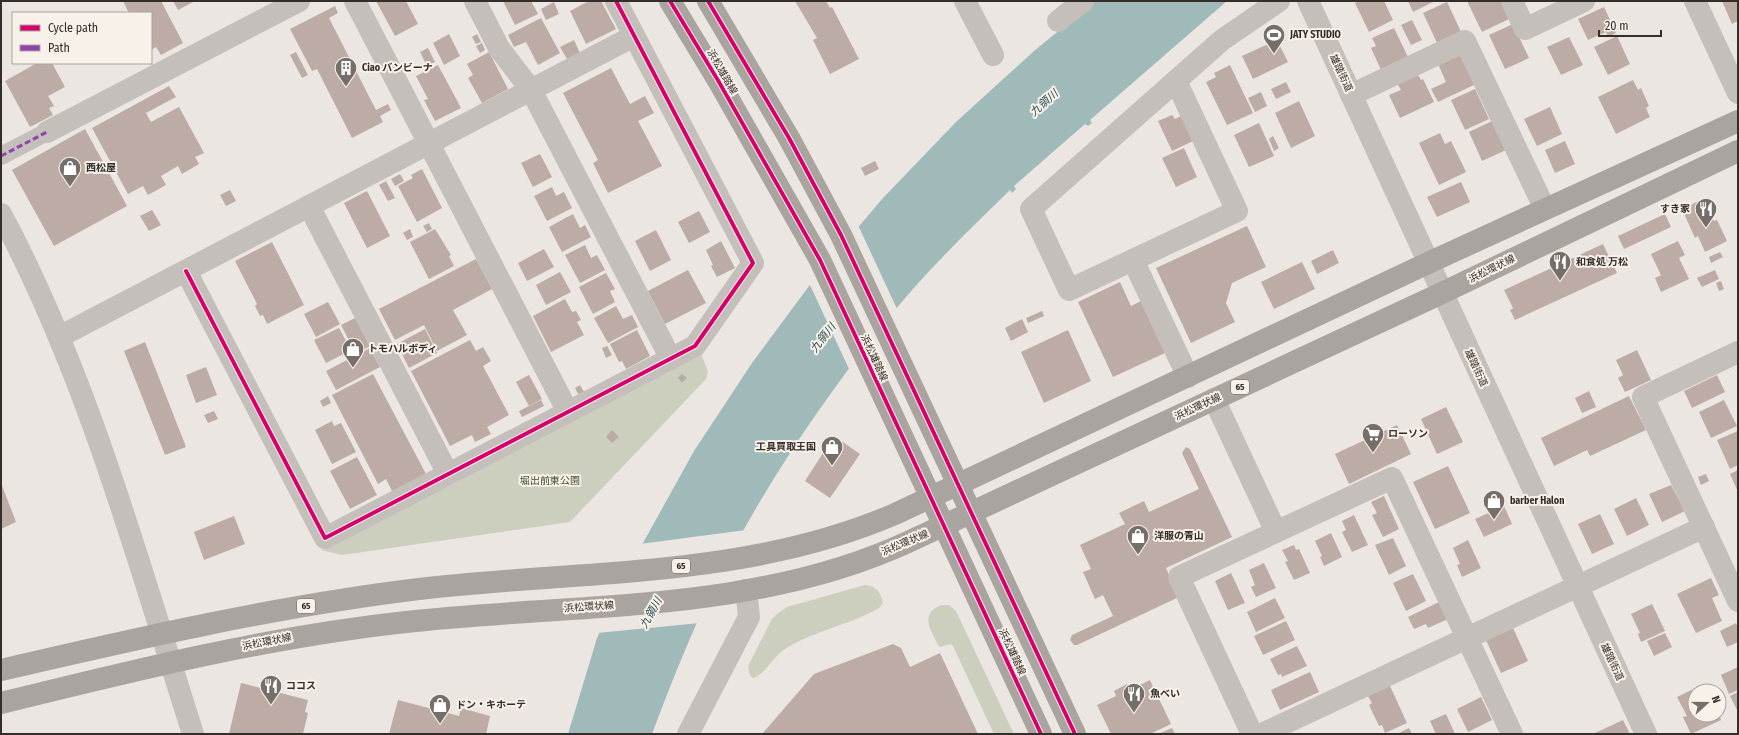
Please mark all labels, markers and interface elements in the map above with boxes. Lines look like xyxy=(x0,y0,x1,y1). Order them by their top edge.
legend xyxy=(12,12,152,64)
scale bar xyxy=(1599,12,1661,38)
text: 20 m xyxy=(1605,19,1629,33)
text: Cycle path xyxy=(48,21,98,35)
sports icon: JATY STUDIO xyxy=(1261,22,1287,55)
place label: JATY STUDIO xyxy=(1289,29,1341,41)
text: Path xyxy=(48,41,70,55)
street label: 浜松雄踏線 xyxy=(704,47,740,97)
street label: 雄踏街道 xyxy=(1327,52,1355,94)
building icon: Ciao バンビーナ xyxy=(333,55,359,88)
place label: Ciao バンビーナ xyxy=(362,62,433,74)
water label: 九領川 xyxy=(1027,86,1061,119)
shop icon: 西松屋 xyxy=(57,155,83,188)
place label: 西松屋 xyxy=(86,162,116,174)
restaurant icon: すき家 xyxy=(1693,196,1719,229)
place label: すき家 xyxy=(1660,203,1690,215)
restaurant icon: 和食処 万松 xyxy=(1547,249,1573,282)
street label: 浜松環状線 xyxy=(1467,253,1517,285)
place label: 和食処 万松 xyxy=(1576,256,1628,268)
water label: 九領川 xyxy=(808,320,839,355)
street label: 浜松雄踏線 xyxy=(858,333,890,383)
shop icon: トモハルボディ xyxy=(340,336,366,369)
place label: トモハルボディ xyxy=(368,343,437,355)
street label: 雄踏街道 xyxy=(1462,347,1490,389)
road number: 65 xyxy=(1231,380,1249,394)
street label: 浜松環状線 xyxy=(1173,391,1223,423)
supermarket icon: ローソン xyxy=(1360,421,1386,454)
place label: ローソン xyxy=(1388,428,1428,440)
shop icon: 工具買取王国 xyxy=(819,434,845,467)
place label: 工具買取王国 xyxy=(756,441,816,453)
park label: 堀出前東公園 xyxy=(520,475,580,487)
shop icon: barber Halon xyxy=(1481,488,1507,521)
place label: barber Halon xyxy=(1510,495,1564,507)
shop icon: 洋服の青山 xyxy=(1125,523,1151,556)
street label: 浜松環状線 xyxy=(880,528,930,558)
place label: 洋服の青山 xyxy=(1154,530,1204,542)
road number: 65 xyxy=(672,559,690,573)
water label: 九領川 xyxy=(637,595,665,631)
road number: 65 xyxy=(297,599,315,613)
street label: 浜松環状線 xyxy=(564,599,614,615)
street label: 浜松雄踏線 xyxy=(996,627,1028,677)
street label: 浜松環状線 xyxy=(241,631,293,653)
street label: 雄踏街道 xyxy=(1598,641,1626,683)
restaurant icon: ココス xyxy=(258,673,284,706)
place label: ココス xyxy=(286,680,316,692)
restaurant icon: 魚べい xyxy=(1121,681,1147,714)
north arrow xyxy=(1687,683,1727,723)
place label: 魚べい xyxy=(1150,688,1180,700)
shop icon: ドン・キホーテ xyxy=(427,692,453,725)
text: N xyxy=(1709,694,1723,705)
place label: ドン・キホーテ xyxy=(456,699,526,711)

